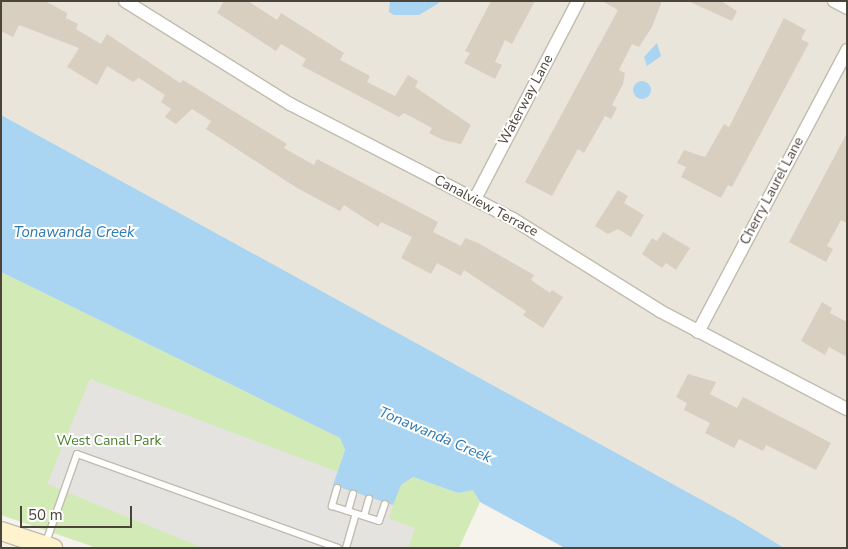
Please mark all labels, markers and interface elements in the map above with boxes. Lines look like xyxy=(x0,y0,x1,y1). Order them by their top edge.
street label: Waterway Lane xyxy=(495,52,557,148)
street label: Cherry Laurel Lane xyxy=(737,134,807,248)
street label: Canalview Terrace xyxy=(431,172,541,240)
water label: Tonawanda Creek xyxy=(14,224,134,242)
water label: Tonawanda Creek xyxy=(376,403,494,467)
park label: West Canal Park xyxy=(57,433,161,449)
scale bar xyxy=(22,496,135,528)
text: 50 m xyxy=(28,505,63,525)

